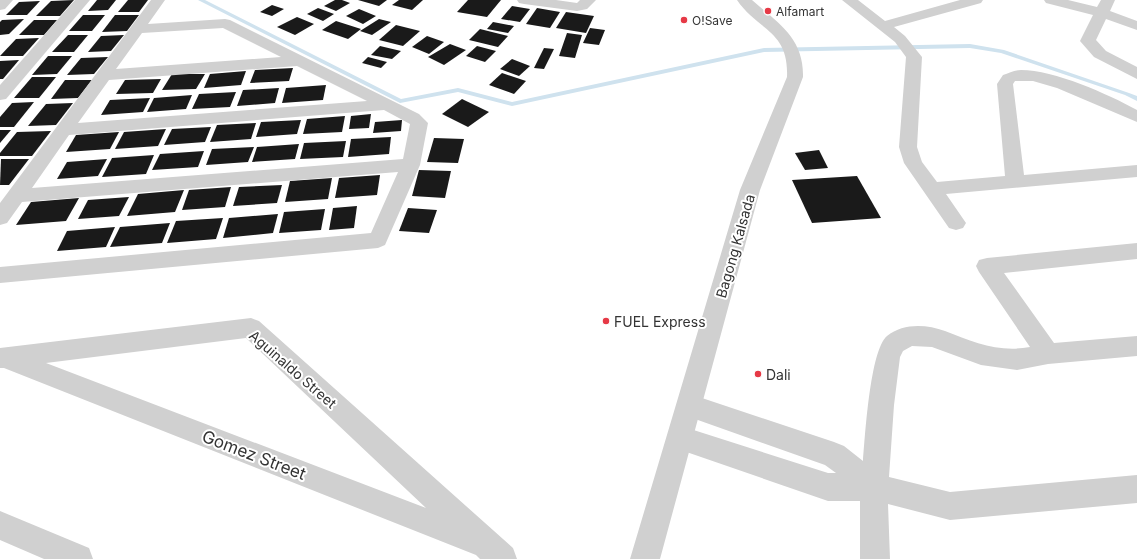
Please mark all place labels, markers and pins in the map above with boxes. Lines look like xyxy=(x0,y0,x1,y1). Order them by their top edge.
place label: Alfamart xyxy=(776,4,824,19)
marker: Alfamart xyxy=(763,6,773,16)
place label: O!Save xyxy=(692,13,732,28)
marker: O!Save xyxy=(679,15,689,25)
place label: FUEL Express xyxy=(614,313,706,330)
marker: FUEL Express xyxy=(601,316,611,326)
place label: Dali xyxy=(766,366,791,383)
marker: Dali xyxy=(753,369,763,379)

